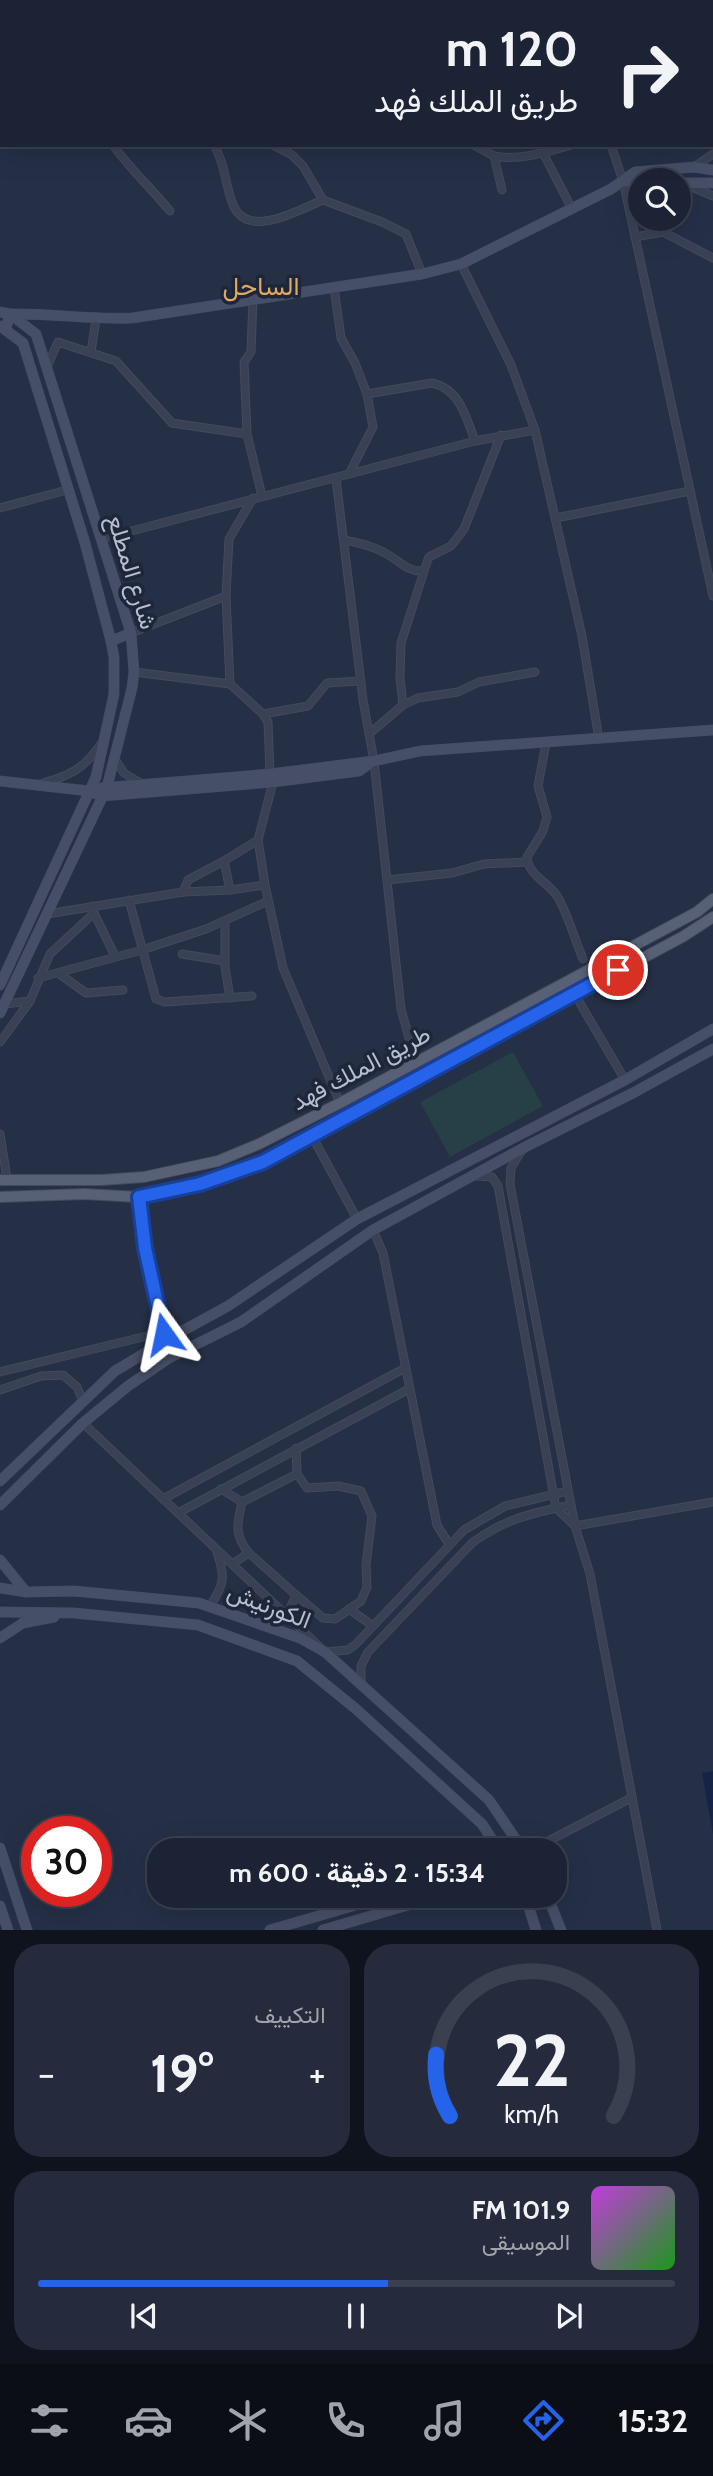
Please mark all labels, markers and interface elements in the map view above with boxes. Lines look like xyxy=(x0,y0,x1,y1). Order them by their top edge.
text: 120 m xyxy=(446,19,578,78)
icon: right xyxy=(602,28,693,119)
text: طريق الملك فهد xyxy=(374,81,578,120)
map controls xyxy=(628,168,691,231)
button: search xyxy=(628,168,691,231)
district label: الساحل xyxy=(222,270,300,302)
street label: شارع المطلع xyxy=(98,511,164,633)
pin xyxy=(588,940,648,1000)
icon: arrive xyxy=(599,951,637,989)
street label: طريق الملك فهد xyxy=(286,1019,436,1117)
position arrow xyxy=(127,1297,201,1371)
street label: الكورنيش xyxy=(223,1576,315,1636)
speed limit sign: 30 xyxy=(21,1816,112,1907)
text: 15:34 · 2 دقيقة · 600 m xyxy=(229,1857,485,1889)
text: التكييف xyxy=(254,2001,326,2029)
text: 22 xyxy=(493,2017,570,2105)
text: 19° xyxy=(150,2042,213,2105)
text: − xyxy=(38,2050,55,2097)
text: + xyxy=(309,2050,325,2097)
text: km/h xyxy=(504,2099,559,2129)
text: 101.9 FM xyxy=(472,2194,570,2226)
text: الموسيقى xyxy=(482,2228,570,2256)
icon: previous xyxy=(125,2297,163,2335)
icon: pause xyxy=(337,2297,375,2335)
icon: next xyxy=(550,2297,588,2335)
icon: filters xyxy=(25,2396,74,2445)
icon: car xyxy=(124,2396,173,2445)
icon: climate xyxy=(223,2396,272,2445)
icon: phone xyxy=(321,2396,370,2445)
icon: music xyxy=(420,2396,469,2445)
icon: directions xyxy=(519,2396,568,2445)
text: 15:32 xyxy=(618,2401,688,2440)

